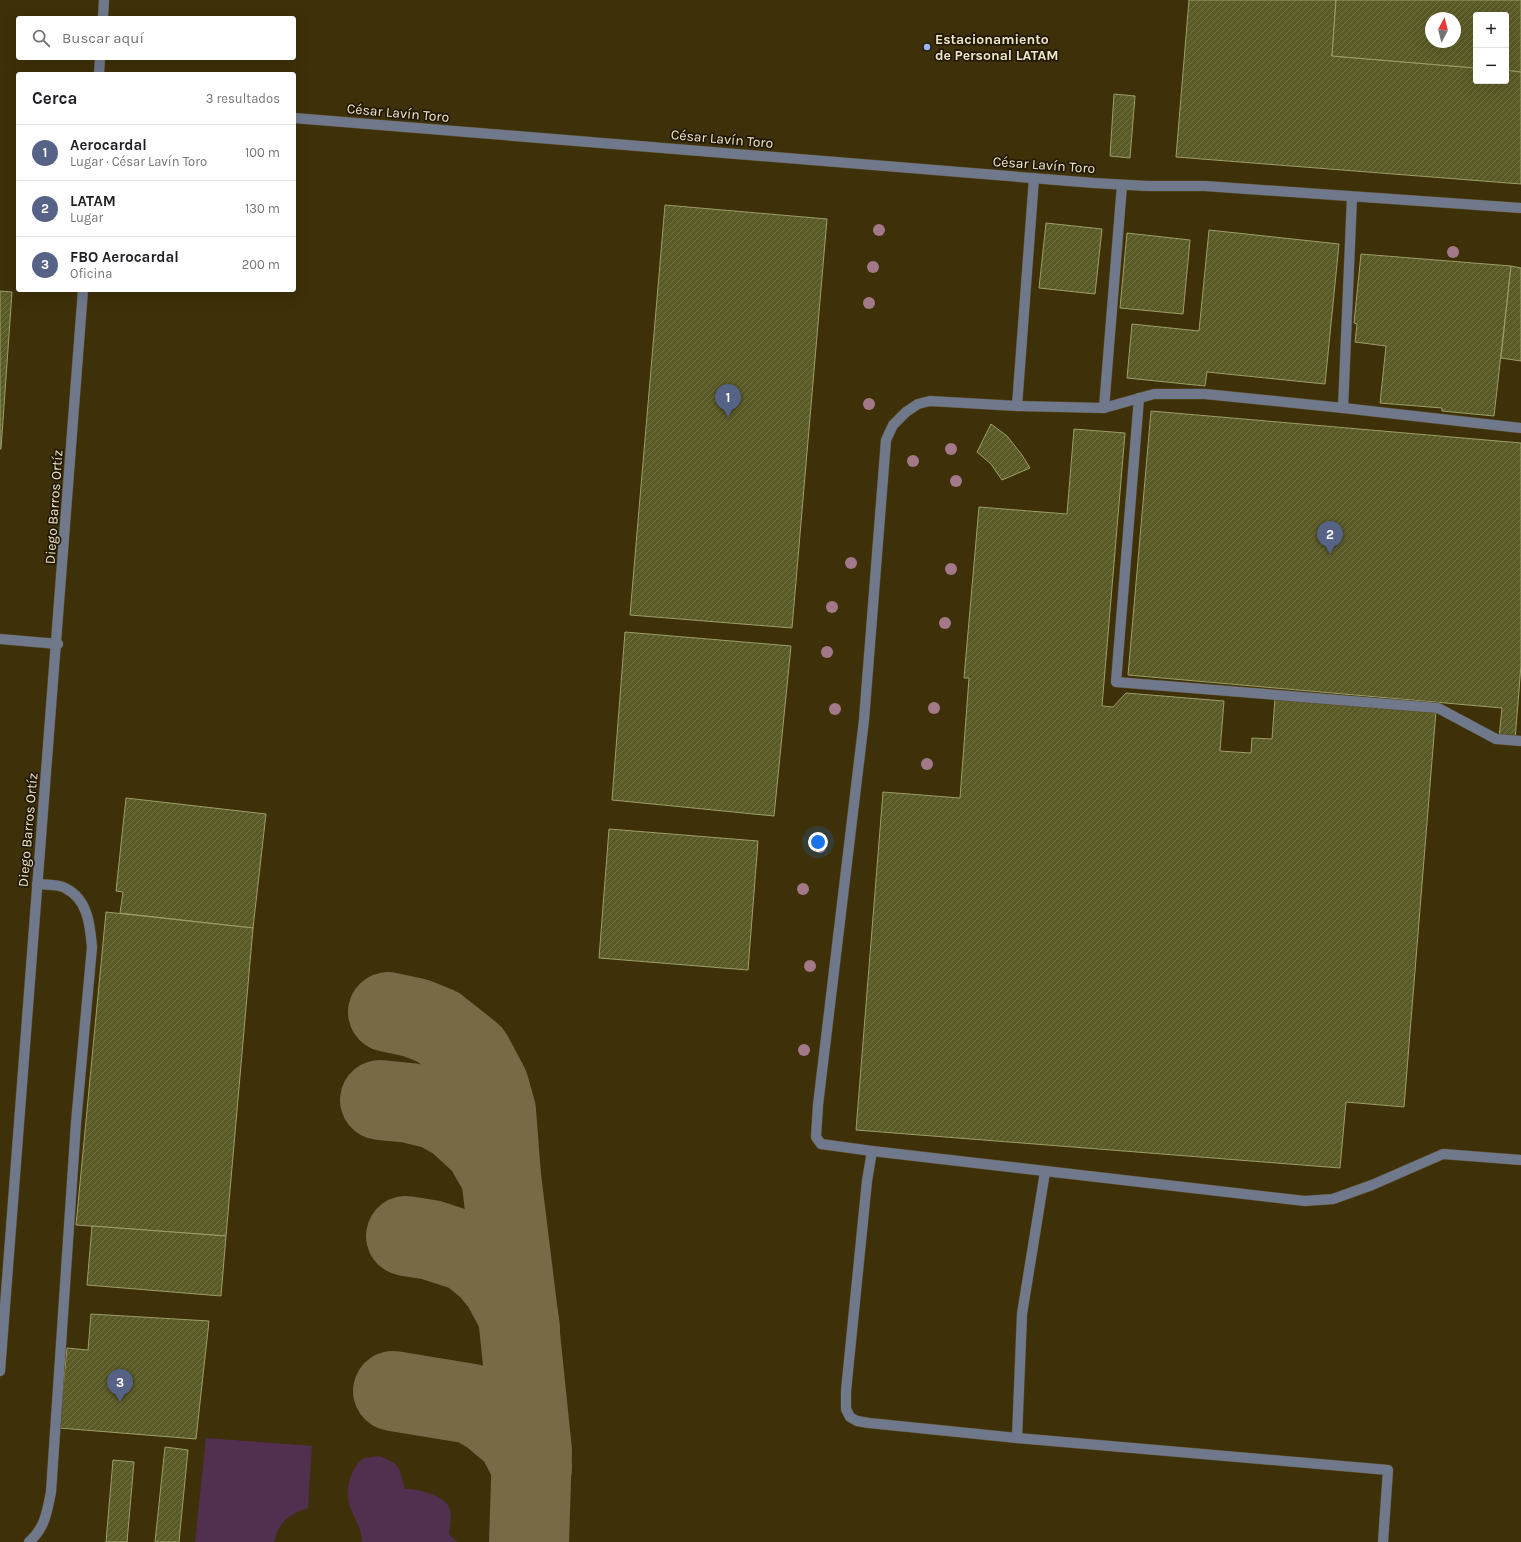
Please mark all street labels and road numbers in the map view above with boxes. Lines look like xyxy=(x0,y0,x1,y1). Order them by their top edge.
street label: César Lavín Toro xyxy=(346,100,450,126)
street label: César Lavín Toro xyxy=(670,126,774,152)
street label: César Lavín Toro xyxy=(992,153,1096,177)
street label: Diego Barros Ortíz xyxy=(42,449,66,565)
street label: Diego Barros Ortíz xyxy=(15,772,41,888)

